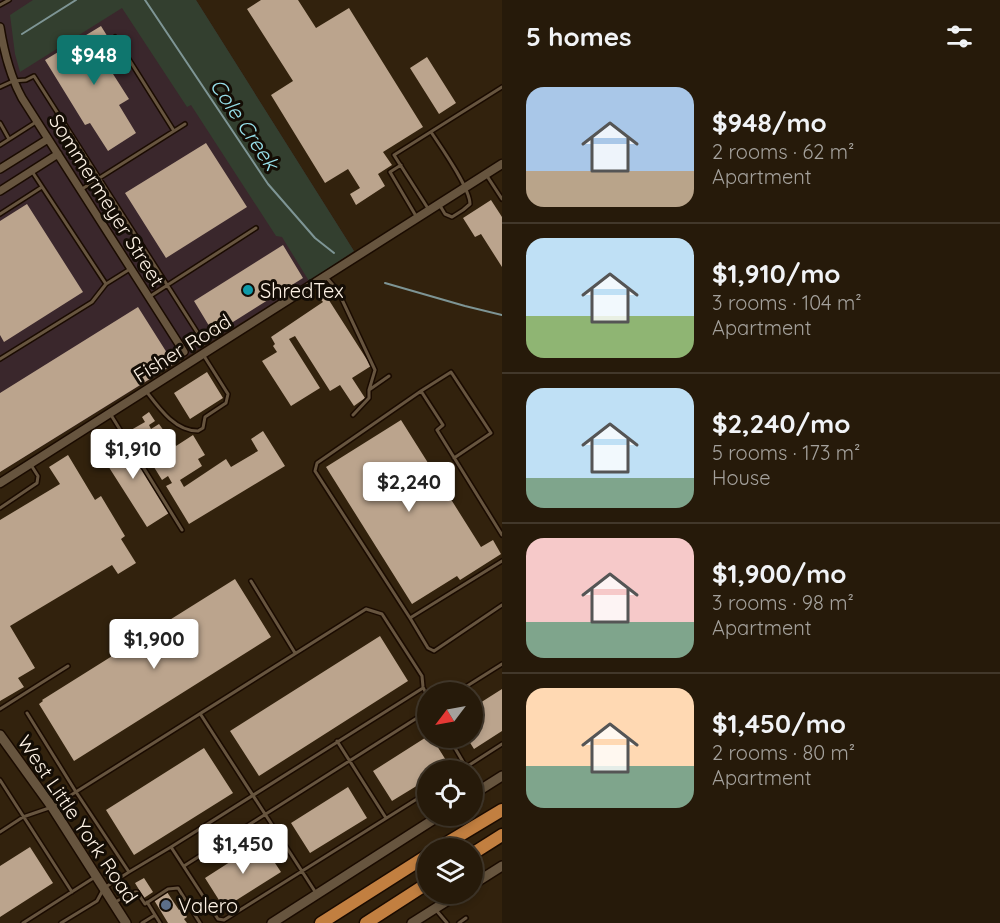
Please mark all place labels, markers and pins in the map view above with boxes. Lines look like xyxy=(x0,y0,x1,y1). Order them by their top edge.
pin: $948 xyxy=(58,35,130,86)
place label: ShredTex xyxy=(260,278,344,303)
marker: ShredTex xyxy=(241,283,255,297)
pin: $1,910 xyxy=(84,429,182,480)
pin: $2,240 xyxy=(360,462,458,513)
pin: $1,900 xyxy=(105,619,203,670)
pin: $1,450 xyxy=(194,824,292,875)
place label: Valero xyxy=(178,893,238,918)
marker: Valero xyxy=(159,898,173,912)

